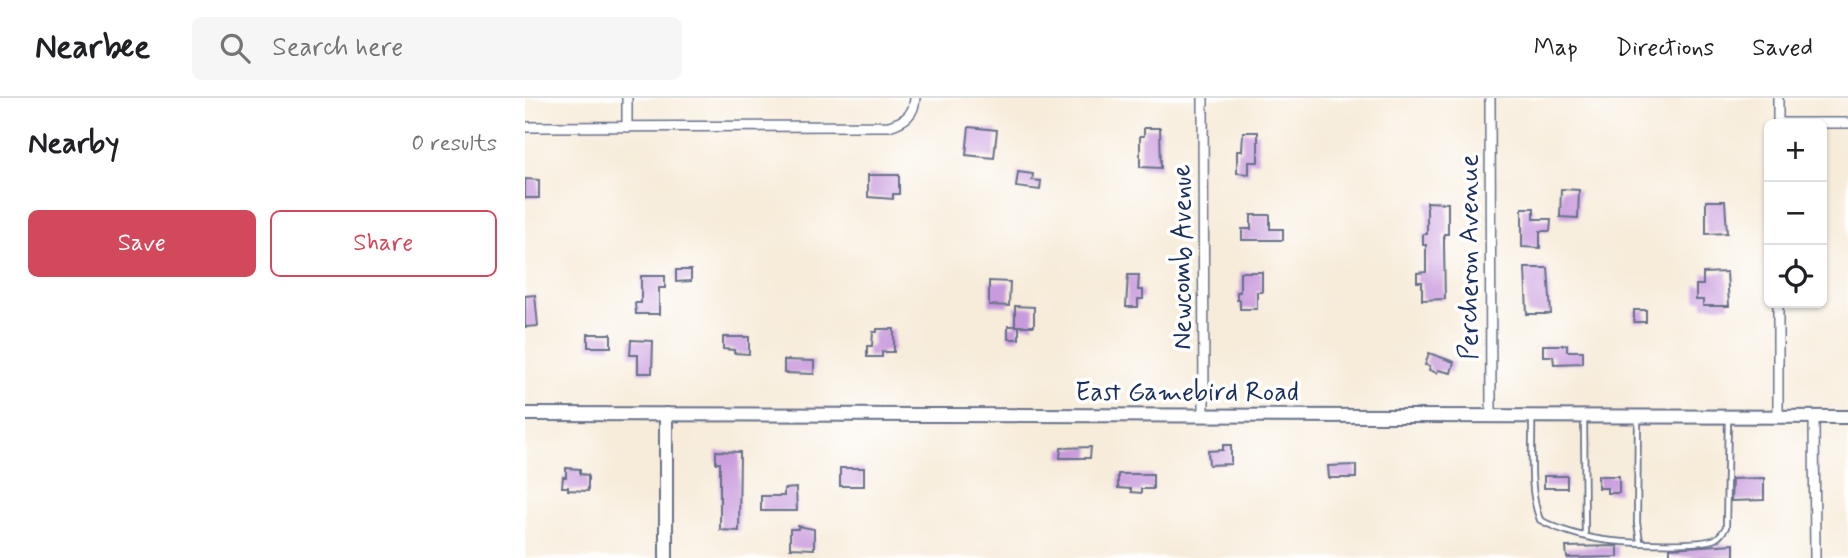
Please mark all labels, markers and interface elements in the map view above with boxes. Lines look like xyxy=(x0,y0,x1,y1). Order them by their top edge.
search box xyxy=(192,17,682,80)
text: Nearbee xyxy=(35,26,150,70)
icon: search xyxy=(216,29,254,67)
text: Search here xyxy=(272,31,403,65)
text: Map xyxy=(1534,33,1578,64)
text: Directions xyxy=(1616,33,1714,64)
text: Saved xyxy=(1752,33,1813,64)
map controls xyxy=(1764,119,1827,308)
button: + xyxy=(1764,119,1827,182)
text: Nearby xyxy=(28,124,119,163)
text: 0 results xyxy=(411,129,497,159)
street label: Percheron Avenue xyxy=(1453,154,1487,360)
street label: Newcomb Avenue xyxy=(1166,164,1200,350)
button: − xyxy=(1764,182,1827,245)
button: Save xyxy=(28,210,256,277)
button: Share xyxy=(270,210,497,277)
button: locate xyxy=(1764,245,1827,308)
street label: East Gamebird Road xyxy=(1075,376,1299,410)

